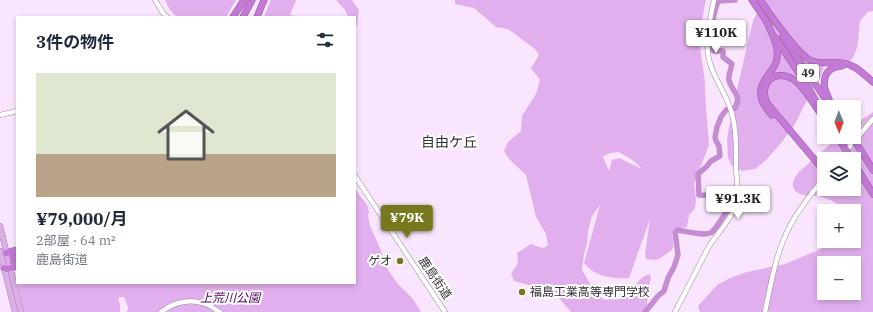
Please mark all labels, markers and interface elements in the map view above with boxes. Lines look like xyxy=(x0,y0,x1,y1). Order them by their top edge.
pin: ¥110K xyxy=(688,20,744,54)
text: ¥110K xyxy=(695,24,737,41)
icon: filters xyxy=(314,29,336,51)
text: 3件の物件 xyxy=(36,31,114,53)
road number: 49 xyxy=(797,64,819,82)
icon: home xyxy=(150,99,222,171)
north arrow xyxy=(817,100,861,144)
map controls xyxy=(817,100,861,300)
district label: 自由ケ丘 xyxy=(421,133,477,151)
button: layers xyxy=(817,152,861,196)
pin: ¥91.3K xyxy=(705,186,771,220)
text: ¥91.3K xyxy=(715,190,761,207)
button: + xyxy=(817,204,861,248)
pin: ¥79K xyxy=(383,205,431,239)
text: ¥79,000/月 xyxy=(36,208,128,230)
text: ¥79K xyxy=(390,209,424,226)
text: 2部屋 · 64 m² xyxy=(36,232,116,249)
text: 鹿島街道 xyxy=(36,251,88,268)
place label: ゲオ xyxy=(368,253,392,268)
street label: 鹿島街道 xyxy=(416,254,455,302)
marker: ゲオ xyxy=(395,256,405,266)
button: − xyxy=(817,256,861,300)
place label: 福島工業高等専門学校 xyxy=(530,284,650,299)
marker: 福島工業高等専門学校 xyxy=(517,287,527,297)
park label: 上荒川公園 xyxy=(200,290,262,305)

